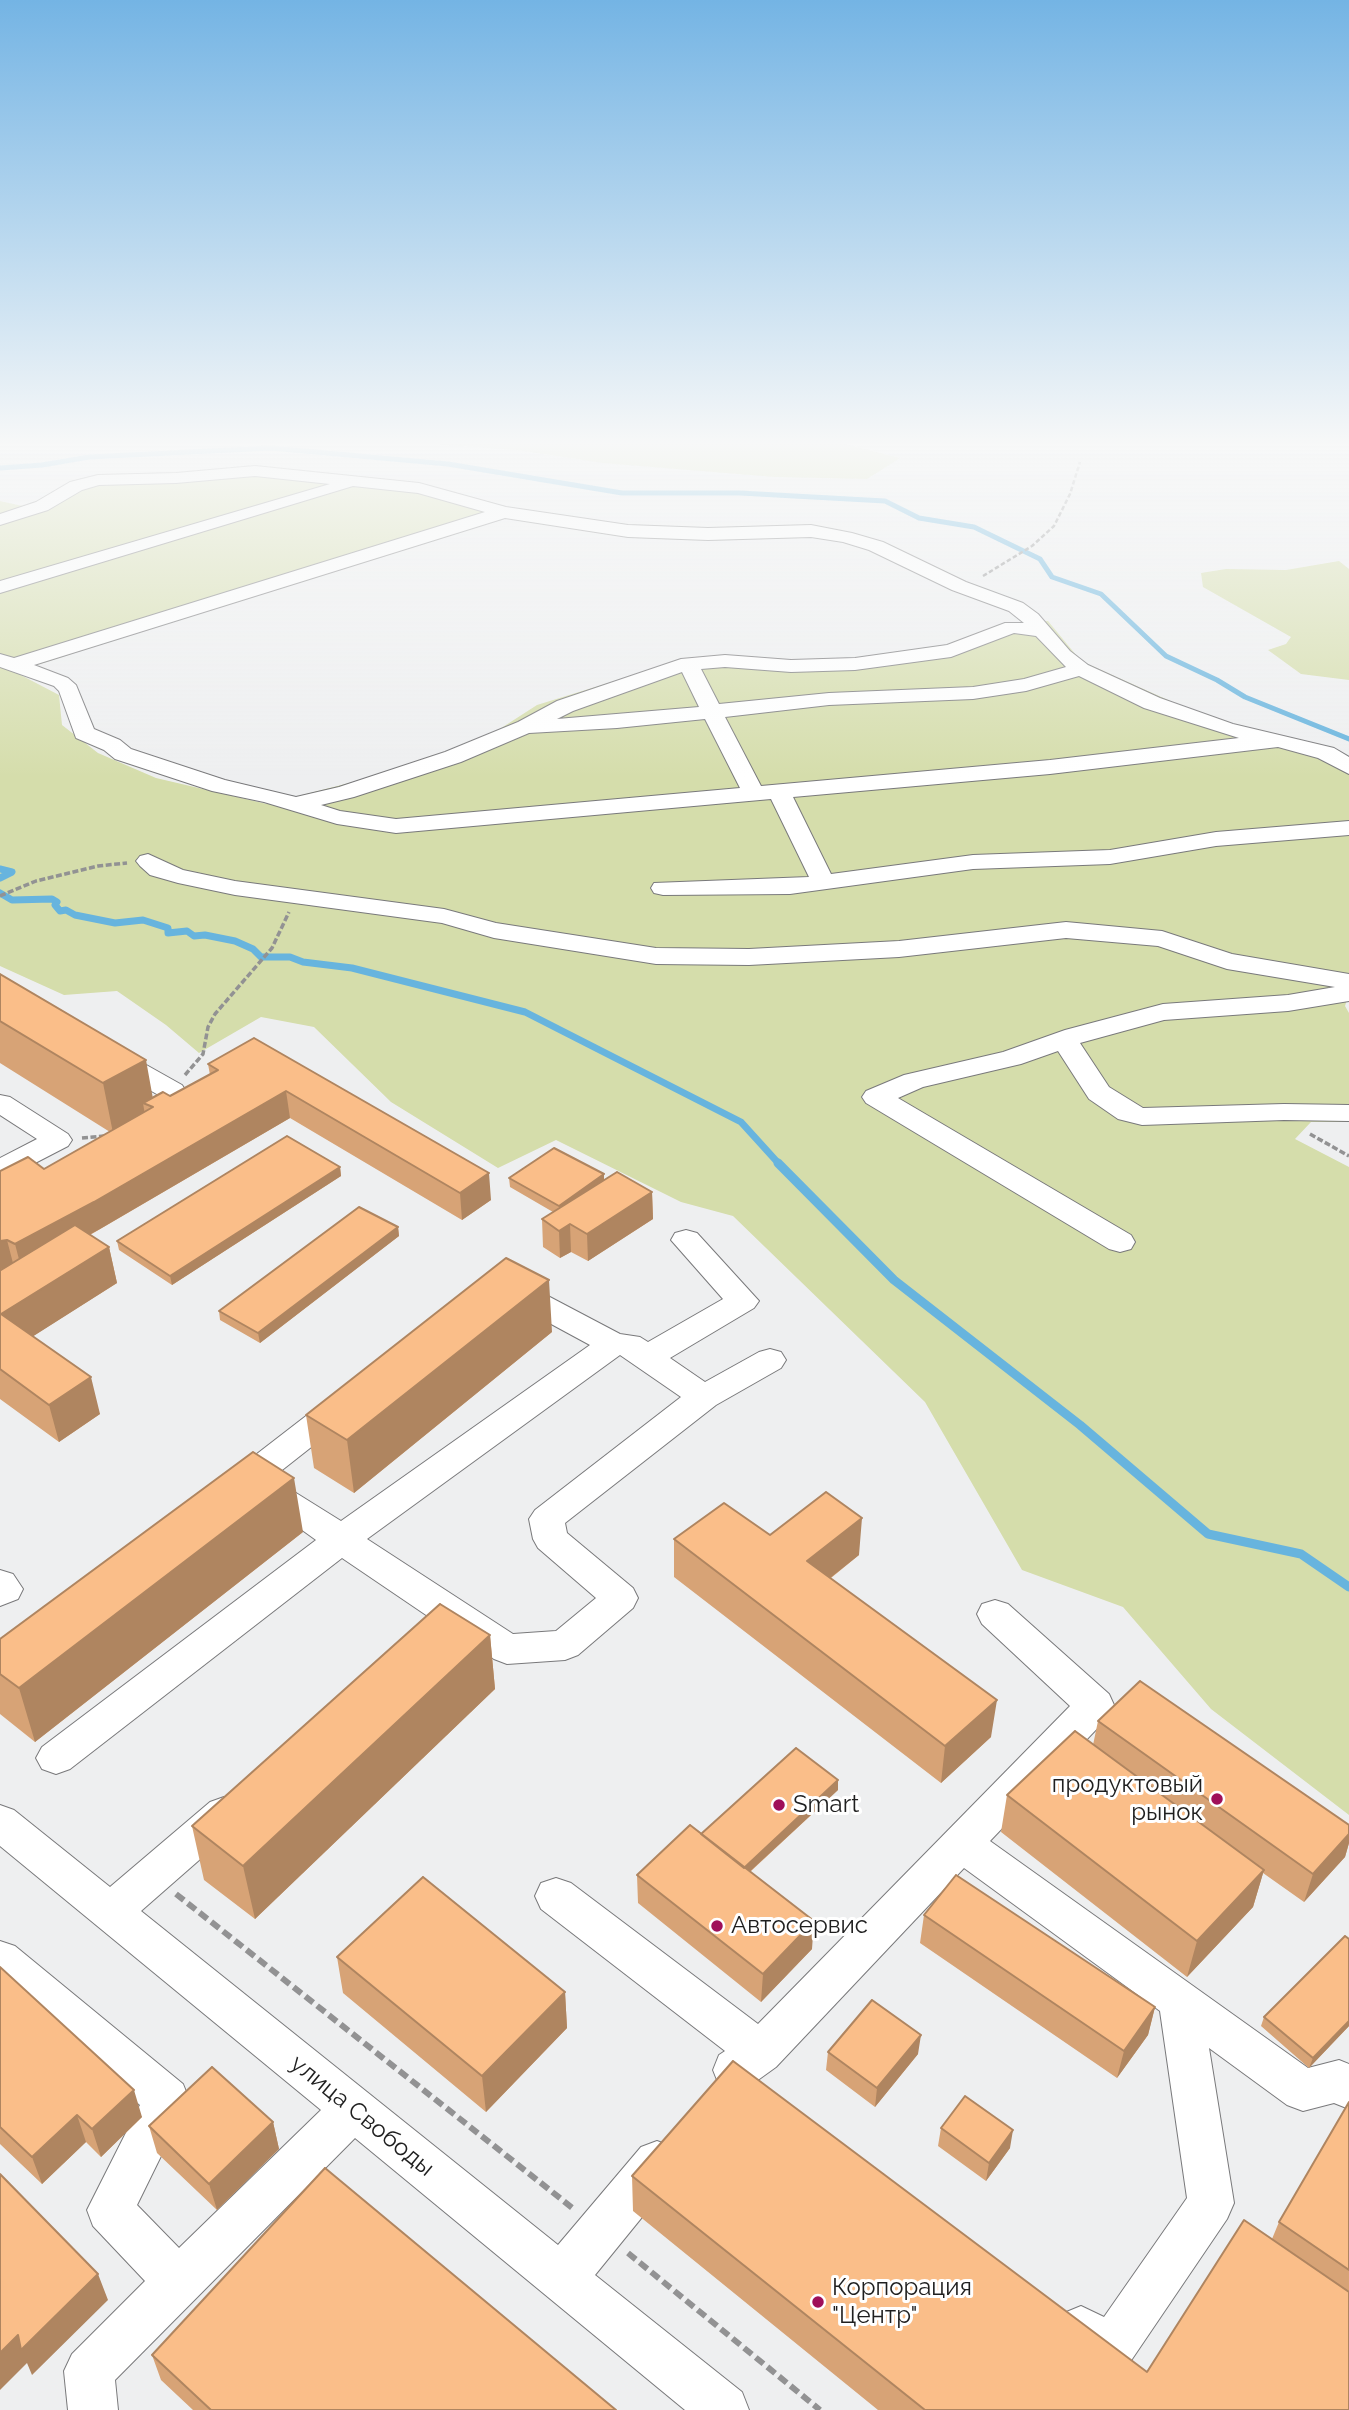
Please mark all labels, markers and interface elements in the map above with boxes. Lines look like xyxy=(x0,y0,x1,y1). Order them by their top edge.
place label: продуктовый рынок xyxy=(1052,1771,1203,1827)
place label: Smart xyxy=(793,1791,859,1819)
marker: продуктовый рынок xyxy=(1209,1791,1225,1807)
marker: Smart xyxy=(771,1797,787,1813)
place label: Автосервис xyxy=(731,1912,868,1940)
marker: Автосервис xyxy=(709,1918,725,1934)
street label: улица Свободы xyxy=(284,2049,440,2183)
place label: Корпорация "Центр" xyxy=(832,2274,972,2330)
marker: Корпорация "Центр" xyxy=(810,2294,826,2310)

